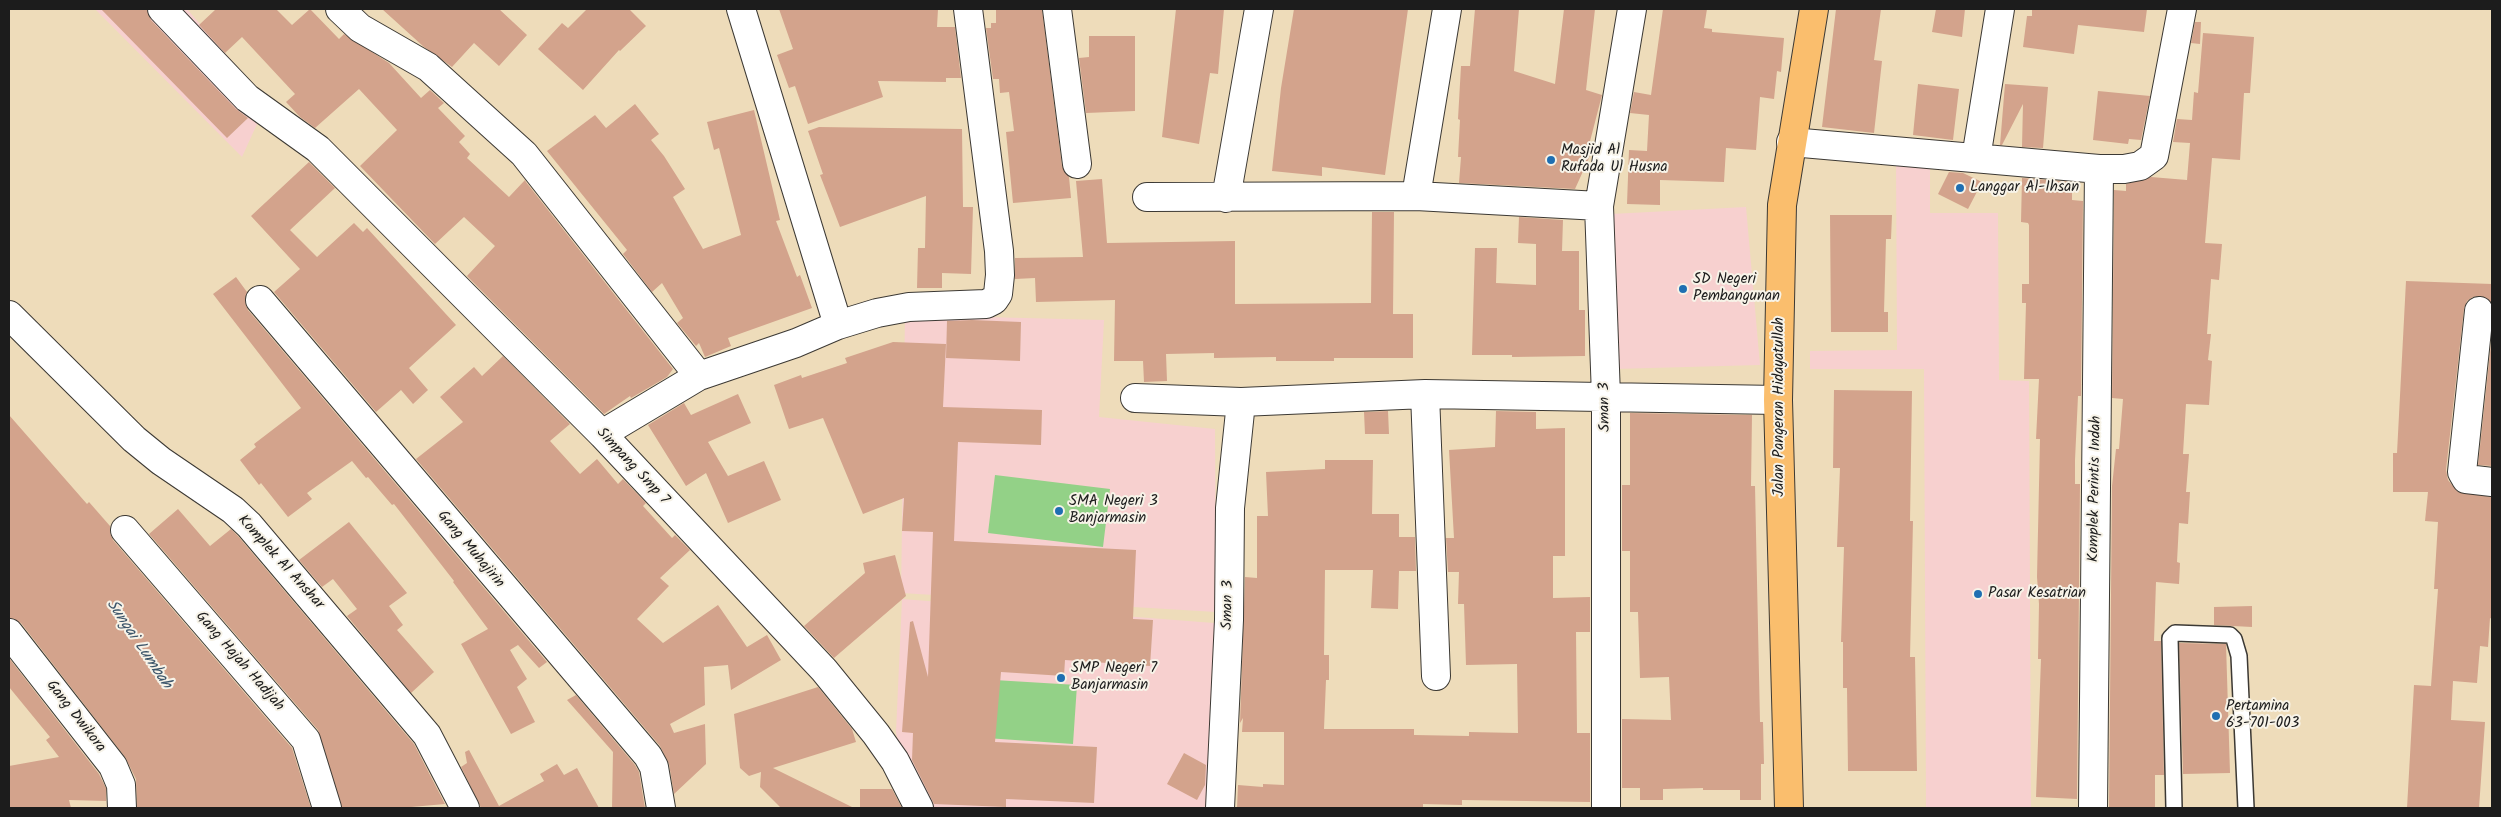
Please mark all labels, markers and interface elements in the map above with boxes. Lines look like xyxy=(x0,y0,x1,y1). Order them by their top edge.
place label: Masjid Al Rufada Ul Husna xyxy=(1561,142,1668,177)
marker: Masjid Al Rufada Ul Husna xyxy=(1545,154,1557,166)
place label: Langgar Al-Ihsan xyxy=(1970,179,2079,197)
marker: Langgar Al-Ihsan xyxy=(1954,182,1966,194)
place label: SD Negeri Pembangunan xyxy=(1693,271,1780,306)
marker: SD Negeri Pembangunan xyxy=(1677,283,1689,295)
street label: Jalan Pangeran Hidayatullah xyxy=(1771,317,1789,497)
street label: Sman 3 xyxy=(1597,382,1615,432)
street label: Komplek Perintis Indah xyxy=(2086,416,2106,562)
street label: Simpang Smp 7 xyxy=(592,425,672,509)
place label: SMA Negeri 3 Banjarmasin xyxy=(1069,493,1158,528)
marker: SMA Negeri 3 Banjarmasin xyxy=(1053,505,1065,517)
street label: Gang Muhajirin xyxy=(432,508,508,592)
street label: Komplek Al Anshar xyxy=(233,512,327,614)
street label: Sman 3 xyxy=(1220,580,1238,630)
place label: Pasar Kesatrian xyxy=(1988,585,2086,603)
marker: Pasar Kesatrian xyxy=(1972,588,1984,600)
water label: Sungai Lumbah xyxy=(101,597,175,693)
street label: Gang Hajah Hadijah xyxy=(191,608,287,716)
place label: SMP Negeri 7 Banjarmasin xyxy=(1071,660,1157,695)
marker: SMP Negeri 7 Banjarmasin xyxy=(1055,672,1067,684)
street label: Gang Dwikora xyxy=(41,677,109,757)
place label: Pertamina 63-701-003 xyxy=(2226,698,2299,733)
marker: Pertamina 63-701-003 xyxy=(2210,710,2222,722)

